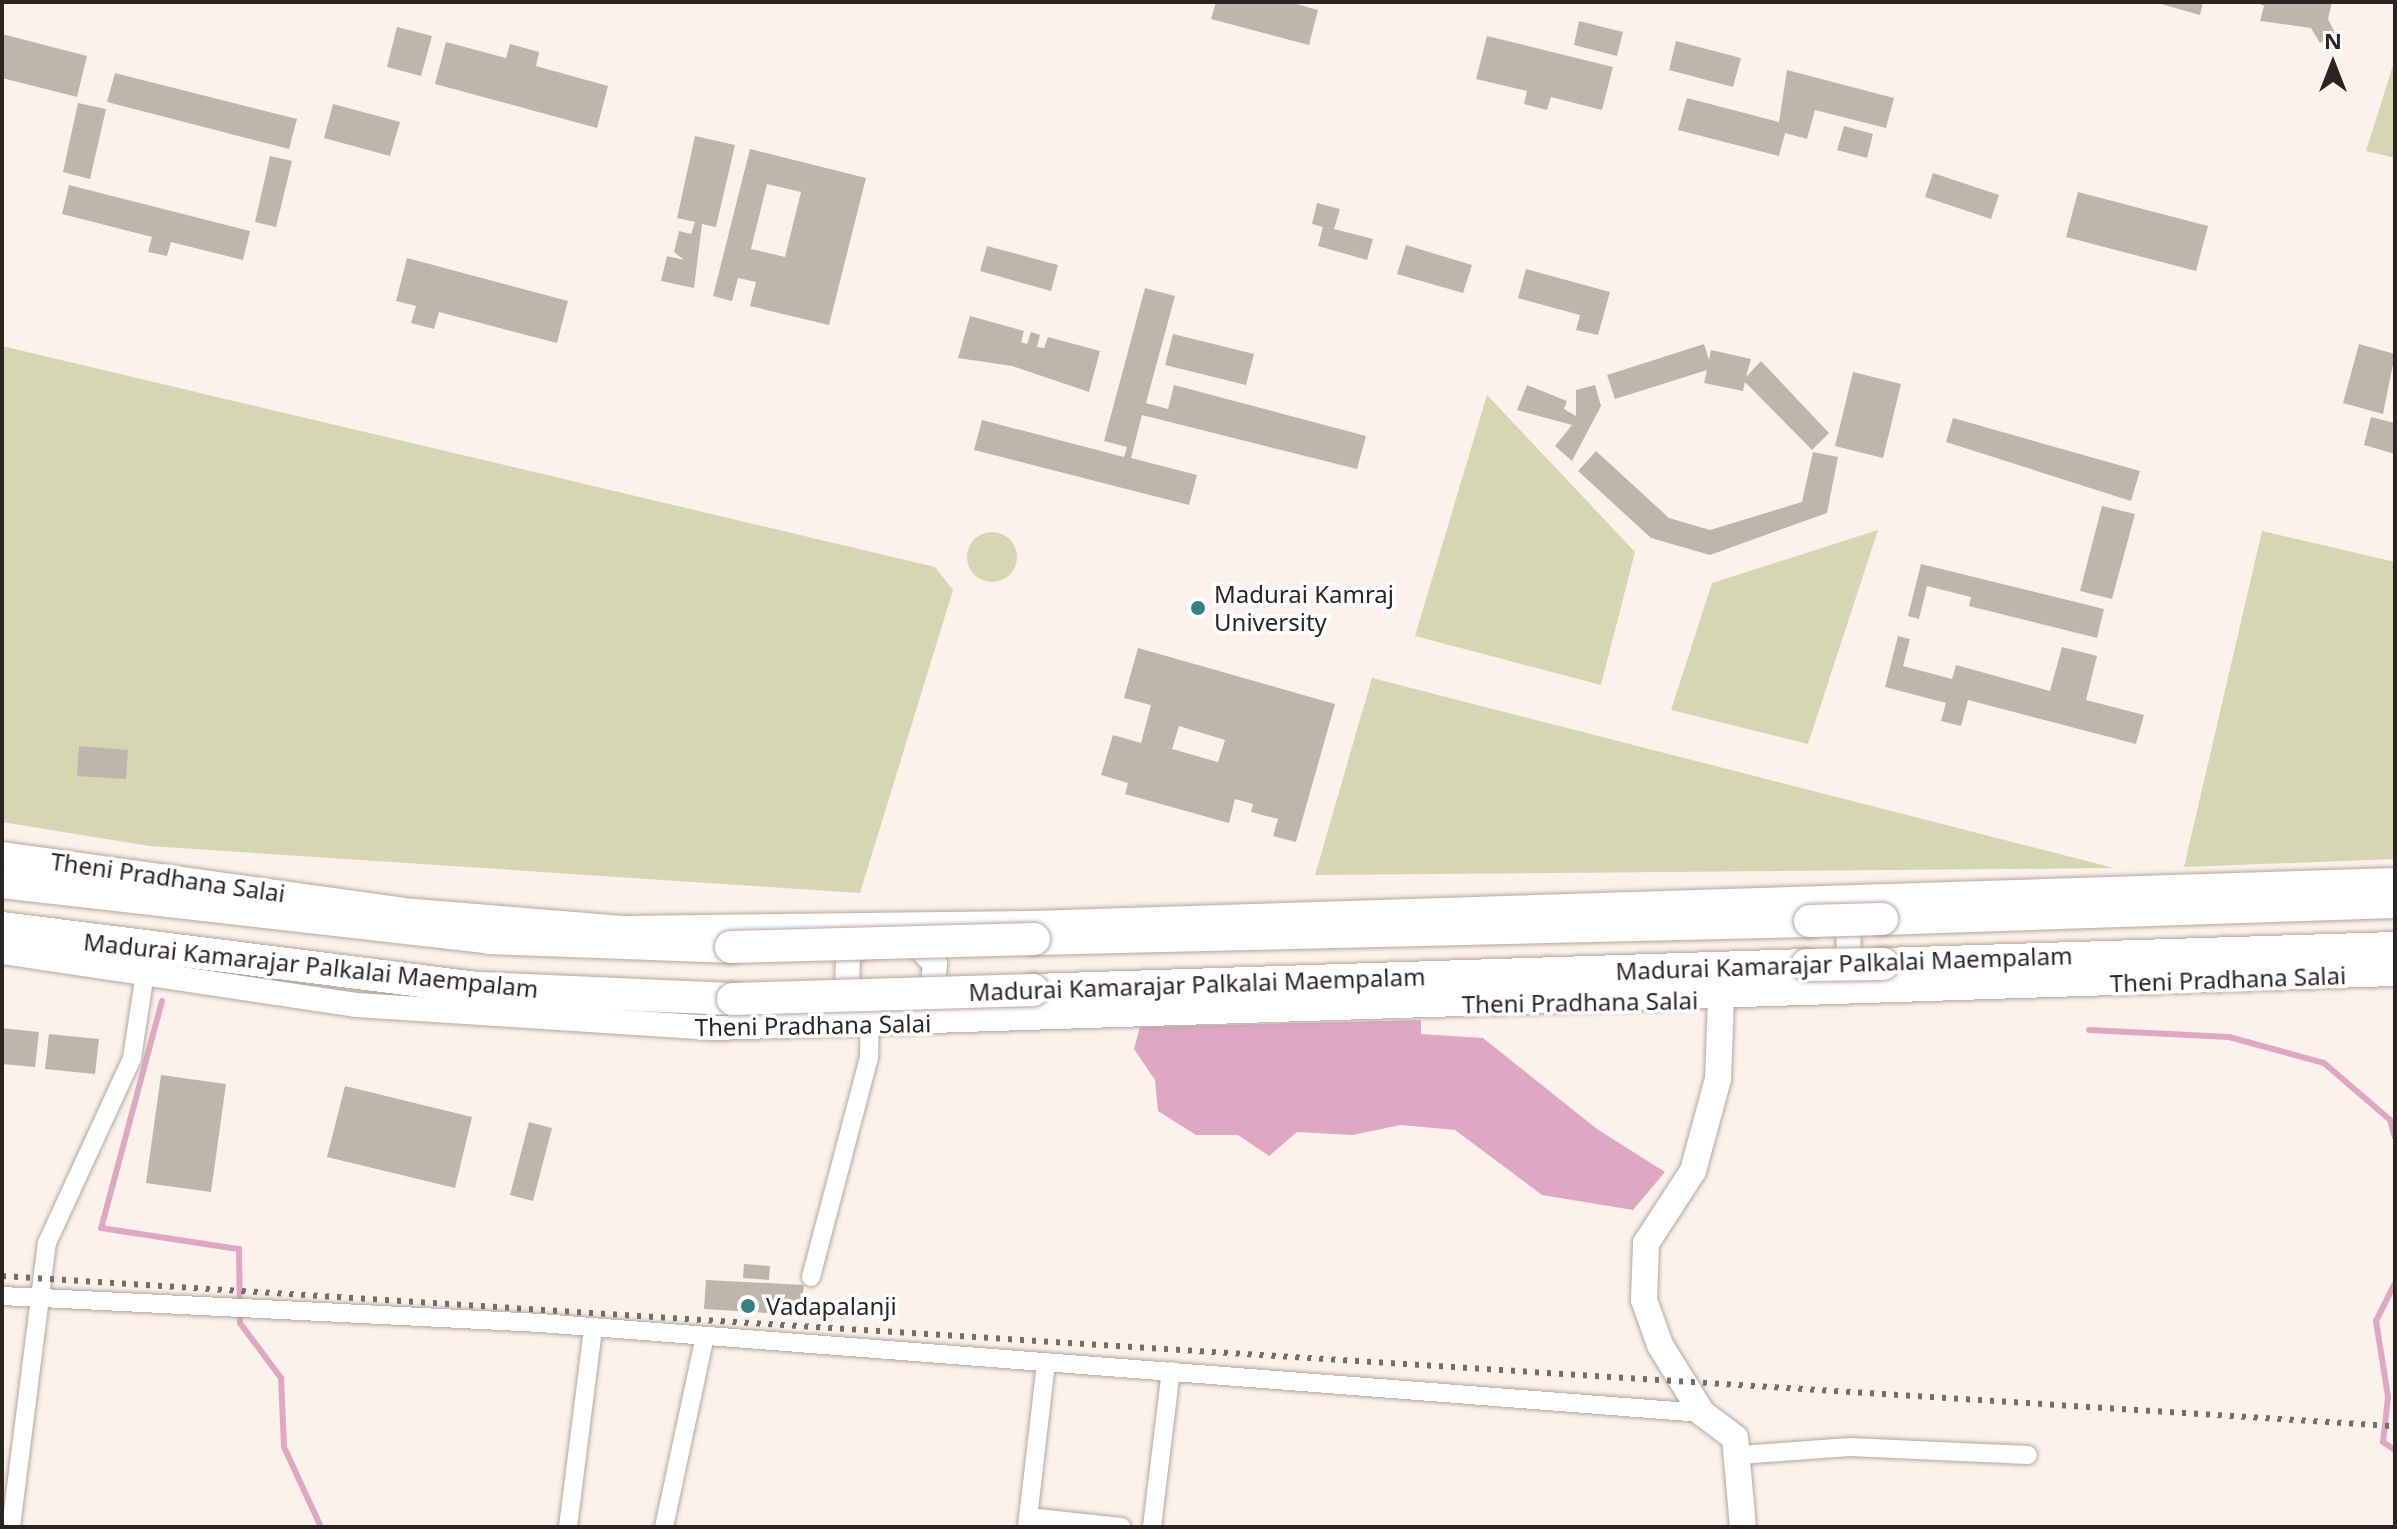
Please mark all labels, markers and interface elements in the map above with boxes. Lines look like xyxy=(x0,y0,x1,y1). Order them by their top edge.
north arrow xyxy=(2293,24,2373,104)
text: N xyxy=(2324,25,2342,55)
place label: Madurai Kamraj University xyxy=(1214,580,1394,636)
marker: Madurai Kamraj University xyxy=(1189,599,1207,617)
street label: Theni Pradhana Salai xyxy=(49,846,287,908)
street label: Madurai Kamarajar Palkalai Maempalam xyxy=(82,927,540,1003)
street label: Madurai Kamarajar Palkalai Maempalam xyxy=(1615,941,2073,985)
street label: Theni Pradhana Salai xyxy=(2109,960,2347,998)
street label: Madurai Kamarajar Palkalai Maempalam xyxy=(968,962,1426,1006)
street label: Theni Pradhana Salai xyxy=(1462,986,1698,1018)
street label: Theni Pradhana Salai xyxy=(695,1009,931,1041)
place label: Vadapalanji xyxy=(766,1292,897,1320)
marker: Vadapalanji xyxy=(737,1295,759,1317)

